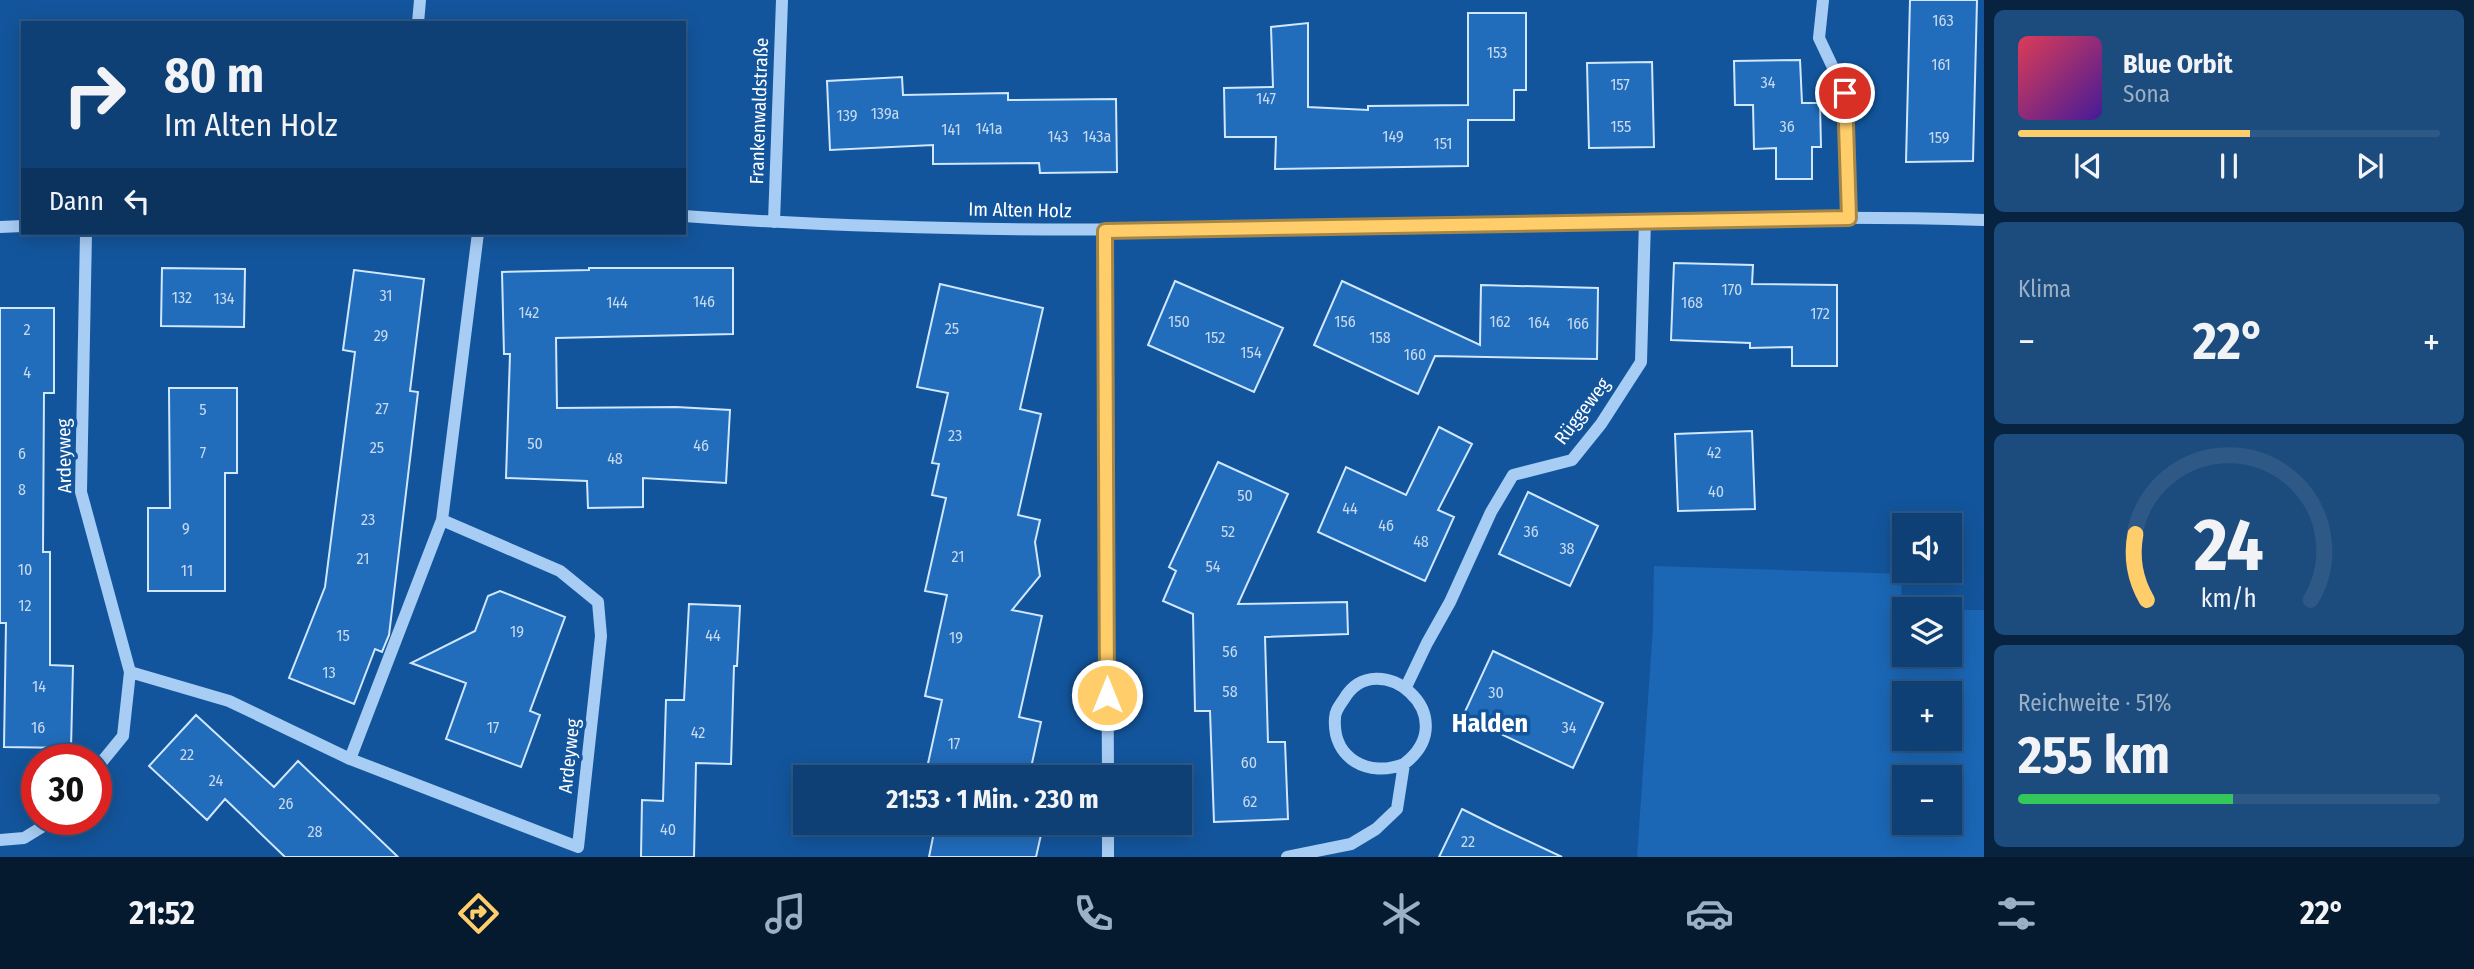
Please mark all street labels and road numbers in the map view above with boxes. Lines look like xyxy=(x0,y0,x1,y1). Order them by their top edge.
street label: Frankenwaldstraße xyxy=(745,37,773,185)
street label: Im Alten Holz xyxy=(968,198,1072,222)
street label: Rüggeweg xyxy=(1549,373,1615,449)
street label: Ardeyweg xyxy=(52,418,76,494)
street label: Ardeyweg xyxy=(554,718,584,794)

